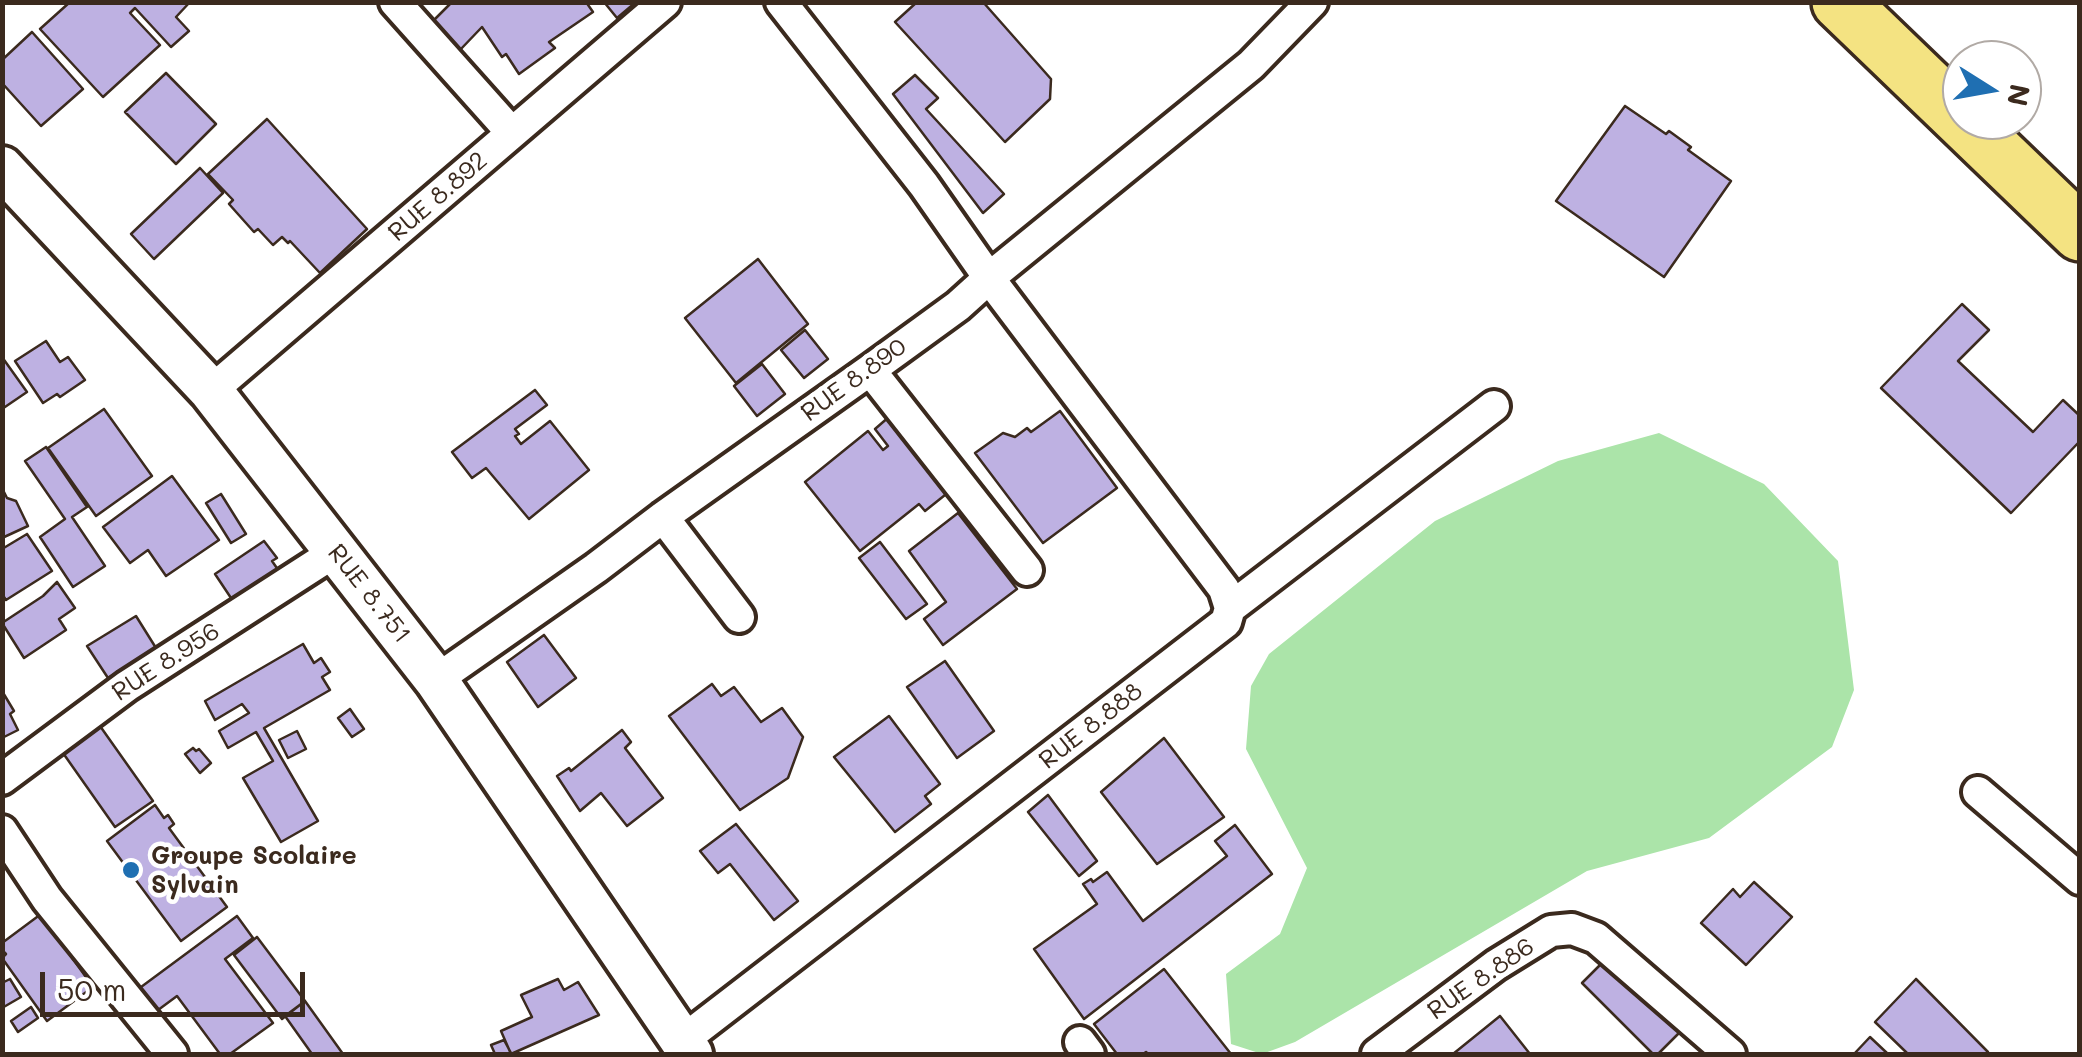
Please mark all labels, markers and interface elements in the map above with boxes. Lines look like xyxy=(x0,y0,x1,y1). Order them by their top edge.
north arrow xyxy=(1942,40,2042,140)
text: N xyxy=(2000,81,2039,109)
street label: RUE 8.892 xyxy=(382,146,494,248)
street label: RUE 8.890 xyxy=(795,332,913,428)
street label: RUE 8.751 xyxy=(321,539,417,649)
street label: RUE 8.956 xyxy=(107,616,225,708)
street label: RUE 8.888 xyxy=(1033,676,1149,776)
place label: Groupe Scolaire Sylvain xyxy=(151,841,357,900)
marker: Groupe Scolaire Sylvain xyxy=(120,859,142,881)
street label: RUE 8.886 xyxy=(1422,931,1540,1027)
scale bar xyxy=(45,952,310,1014)
text: 50 m xyxy=(57,969,127,1009)

